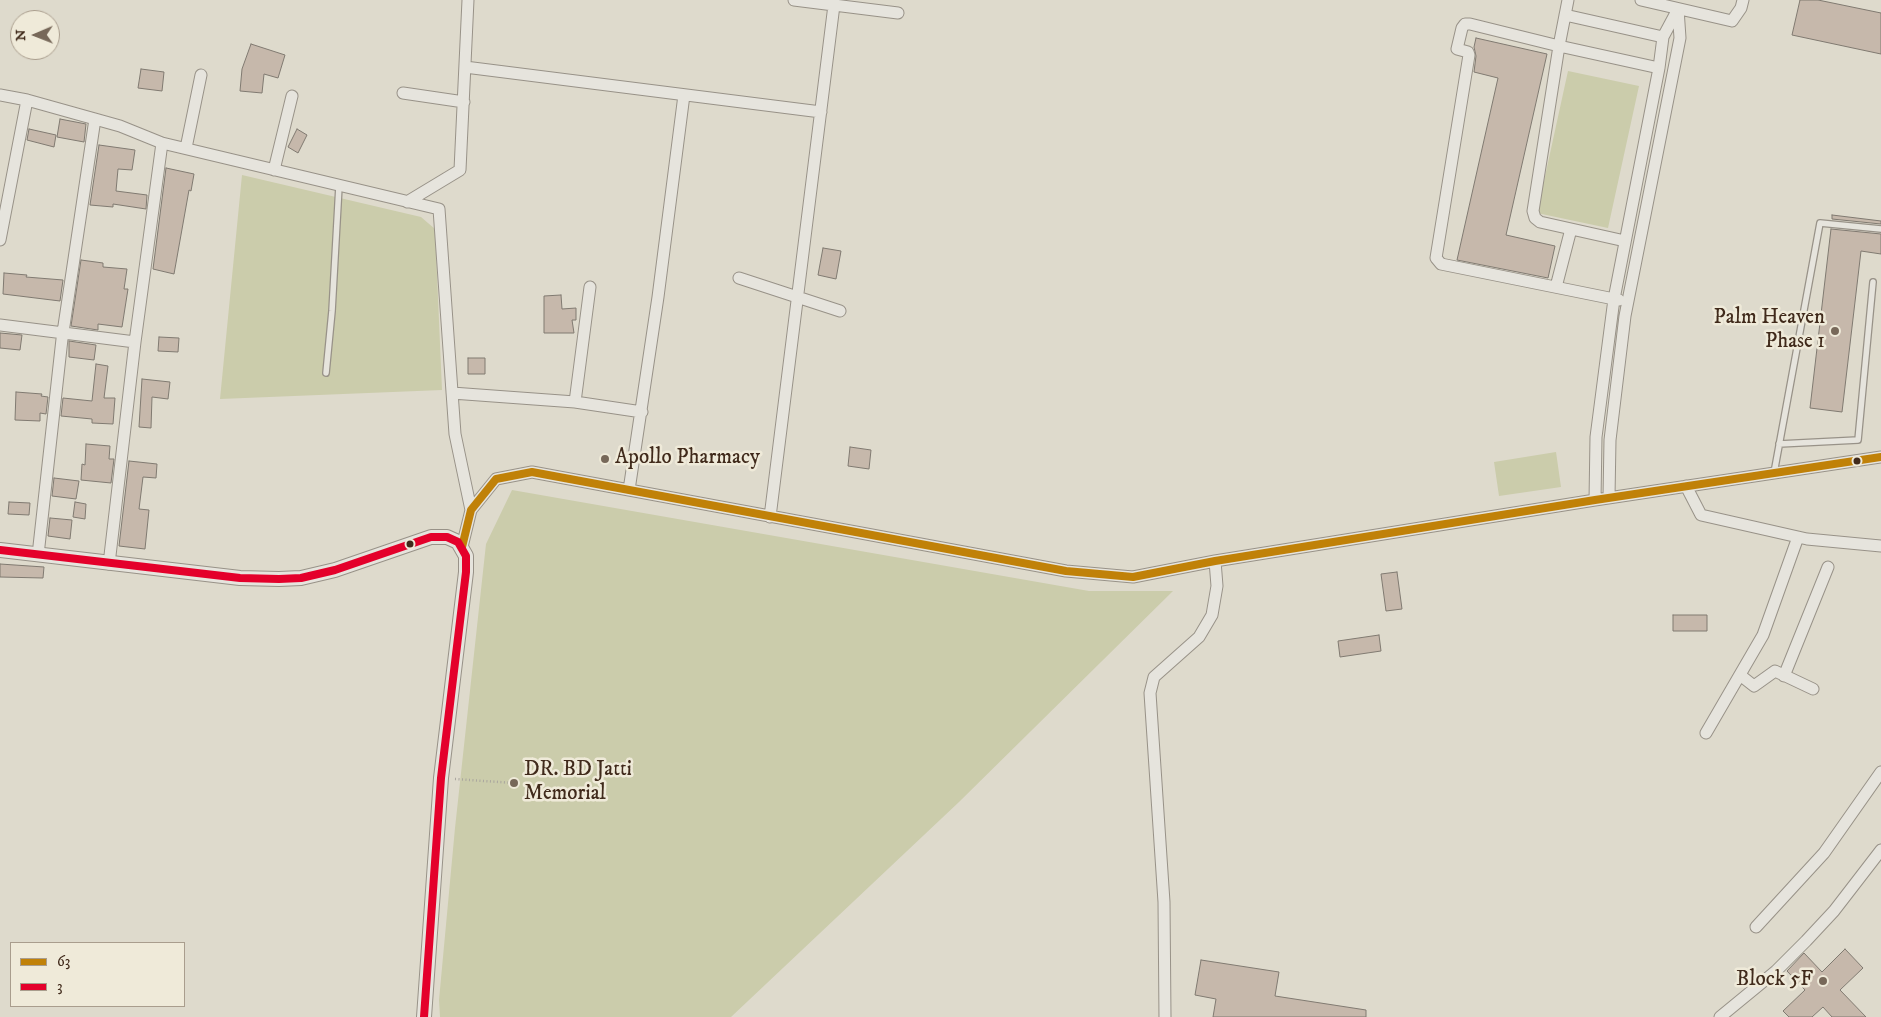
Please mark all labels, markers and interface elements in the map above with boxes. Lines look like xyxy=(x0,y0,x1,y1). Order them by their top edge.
north arrow xyxy=(10,10,60,60)
text: N xyxy=(12,29,30,41)
place label: Palm Heaven Phase 1 xyxy=(1714,306,1825,356)
marker: Palm Heaven Phase 1 xyxy=(1829,325,1841,337)
place label: Apollo Pharmacy xyxy=(615,446,760,472)
marker: Apollo Pharmacy xyxy=(599,453,611,465)
unlabelled marker xyxy=(1852,456,1862,466)
unlabelled marker xyxy=(405,539,415,549)
place label: DR. BD Jatti Memorial xyxy=(524,758,632,808)
marker: DR. BD Jatti Memorial xyxy=(508,777,520,789)
legend xyxy=(10,942,185,1007)
text: 63 xyxy=(57,952,70,971)
place label: Block 5F xyxy=(1736,968,1813,994)
marker: Block 5F xyxy=(1817,975,1829,987)
text: 3 xyxy=(57,977,63,996)

